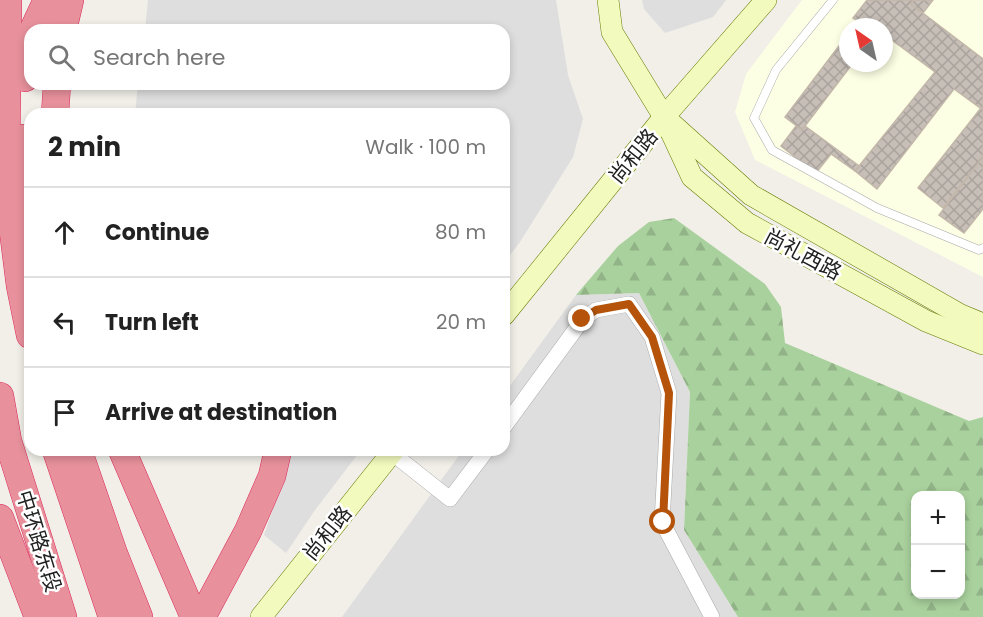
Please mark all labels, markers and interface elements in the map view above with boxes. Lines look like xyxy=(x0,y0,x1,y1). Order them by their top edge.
north arrow xyxy=(839,18,893,72)
search box xyxy=(24,24,510,90)
icon: search xyxy=(45,41,78,74)
text: Search here xyxy=(93,42,226,73)
street label: 尚和路 xyxy=(602,122,664,190)
text: 2 min xyxy=(48,129,121,165)
text: Walk · 100 m xyxy=(365,133,486,161)
icon: ahead xyxy=(48,216,81,249)
text: Continue xyxy=(105,217,209,248)
text: 80 m xyxy=(435,218,486,246)
street label: 尚礼西路 xyxy=(759,221,847,287)
route end xyxy=(568,305,594,331)
icon: left xyxy=(48,306,81,339)
text: Turn left xyxy=(105,307,199,338)
text: 20 m xyxy=(436,308,486,336)
icon: arrive xyxy=(48,396,81,429)
text: Arrive at destination xyxy=(105,397,337,428)
street label: 中环路东段 xyxy=(10,487,68,595)
map controls xyxy=(911,491,965,599)
button: + xyxy=(911,491,965,545)
street label: 尚和路 xyxy=(296,499,358,567)
route start xyxy=(649,508,675,534)
button: − xyxy=(911,545,965,599)

